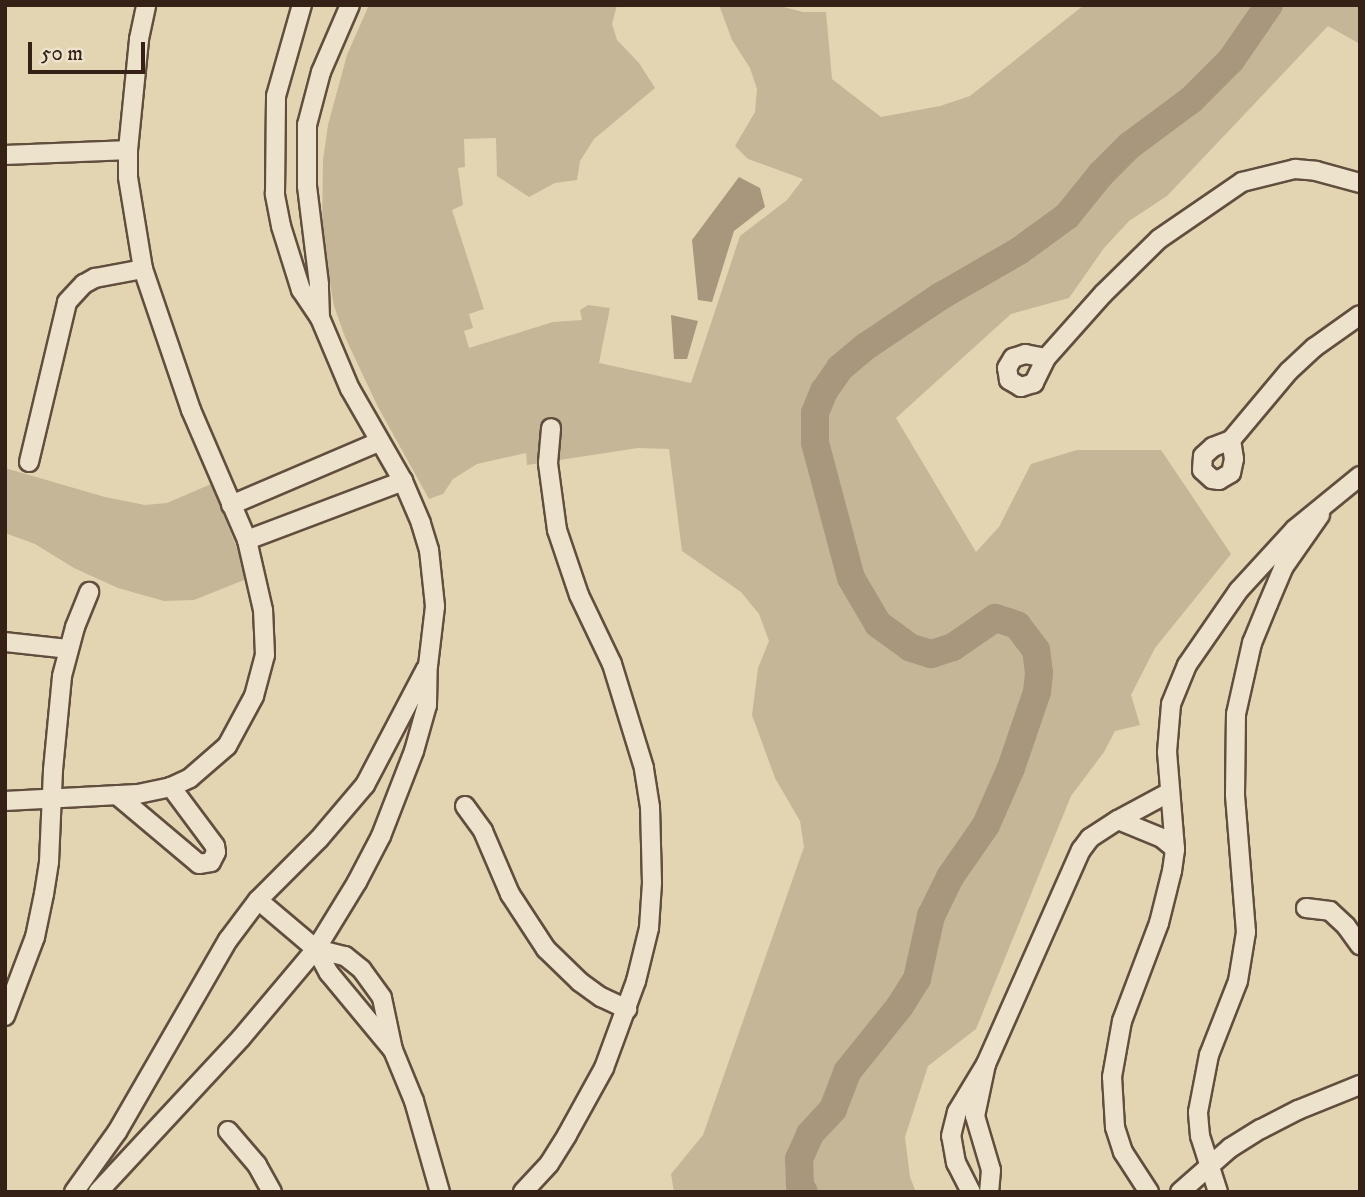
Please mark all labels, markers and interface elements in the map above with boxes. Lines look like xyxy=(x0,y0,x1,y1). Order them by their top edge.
scale bar xyxy=(32,28,149,72)
text: 50 m xyxy=(41,41,83,67)

